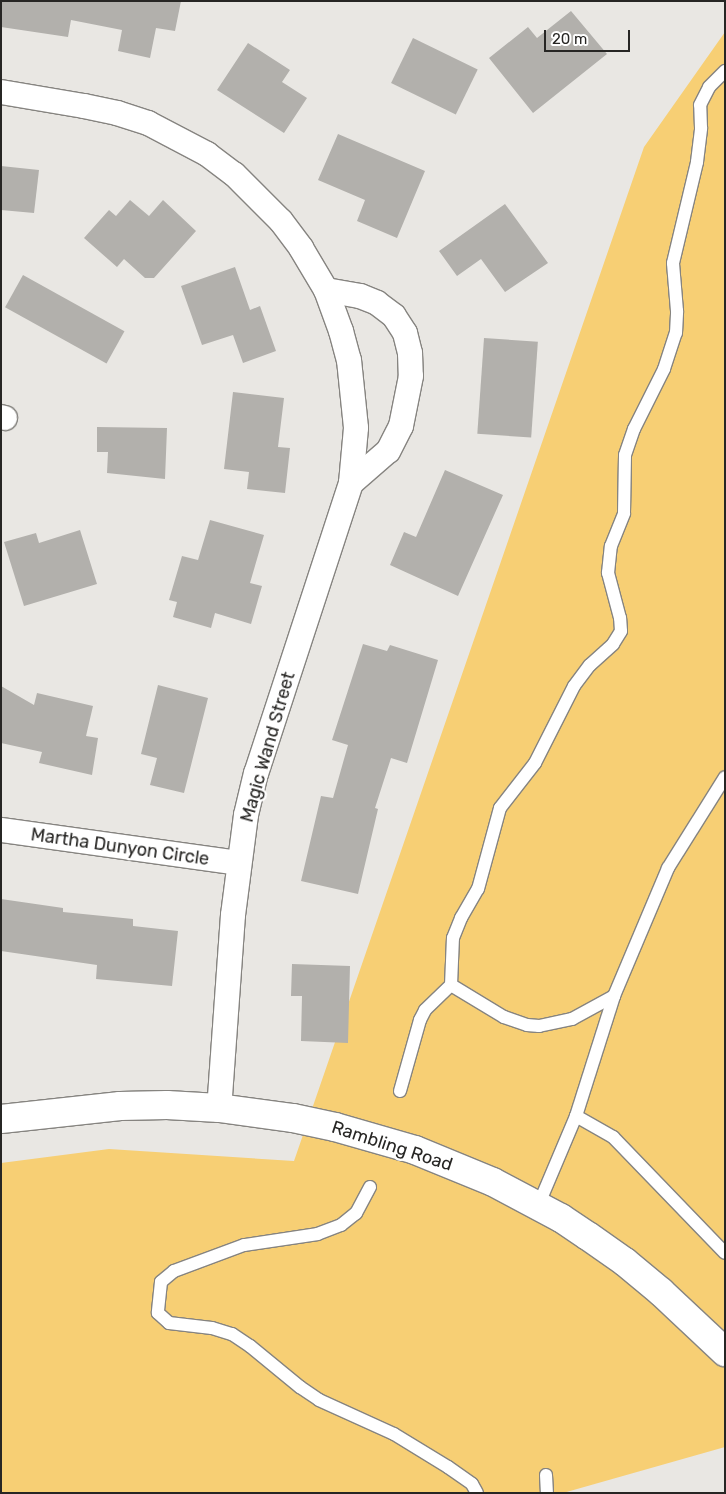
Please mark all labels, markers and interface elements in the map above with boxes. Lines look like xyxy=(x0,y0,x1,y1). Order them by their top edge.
scale bar xyxy=(546,20,632,52)
text: 20 m xyxy=(552,30,587,48)
street label: Magic Wand Street xyxy=(236,669,300,825)
street label: Martha Dunyon Circle xyxy=(29,824,211,870)
street label: Rambling Road xyxy=(329,1116,455,1176)

